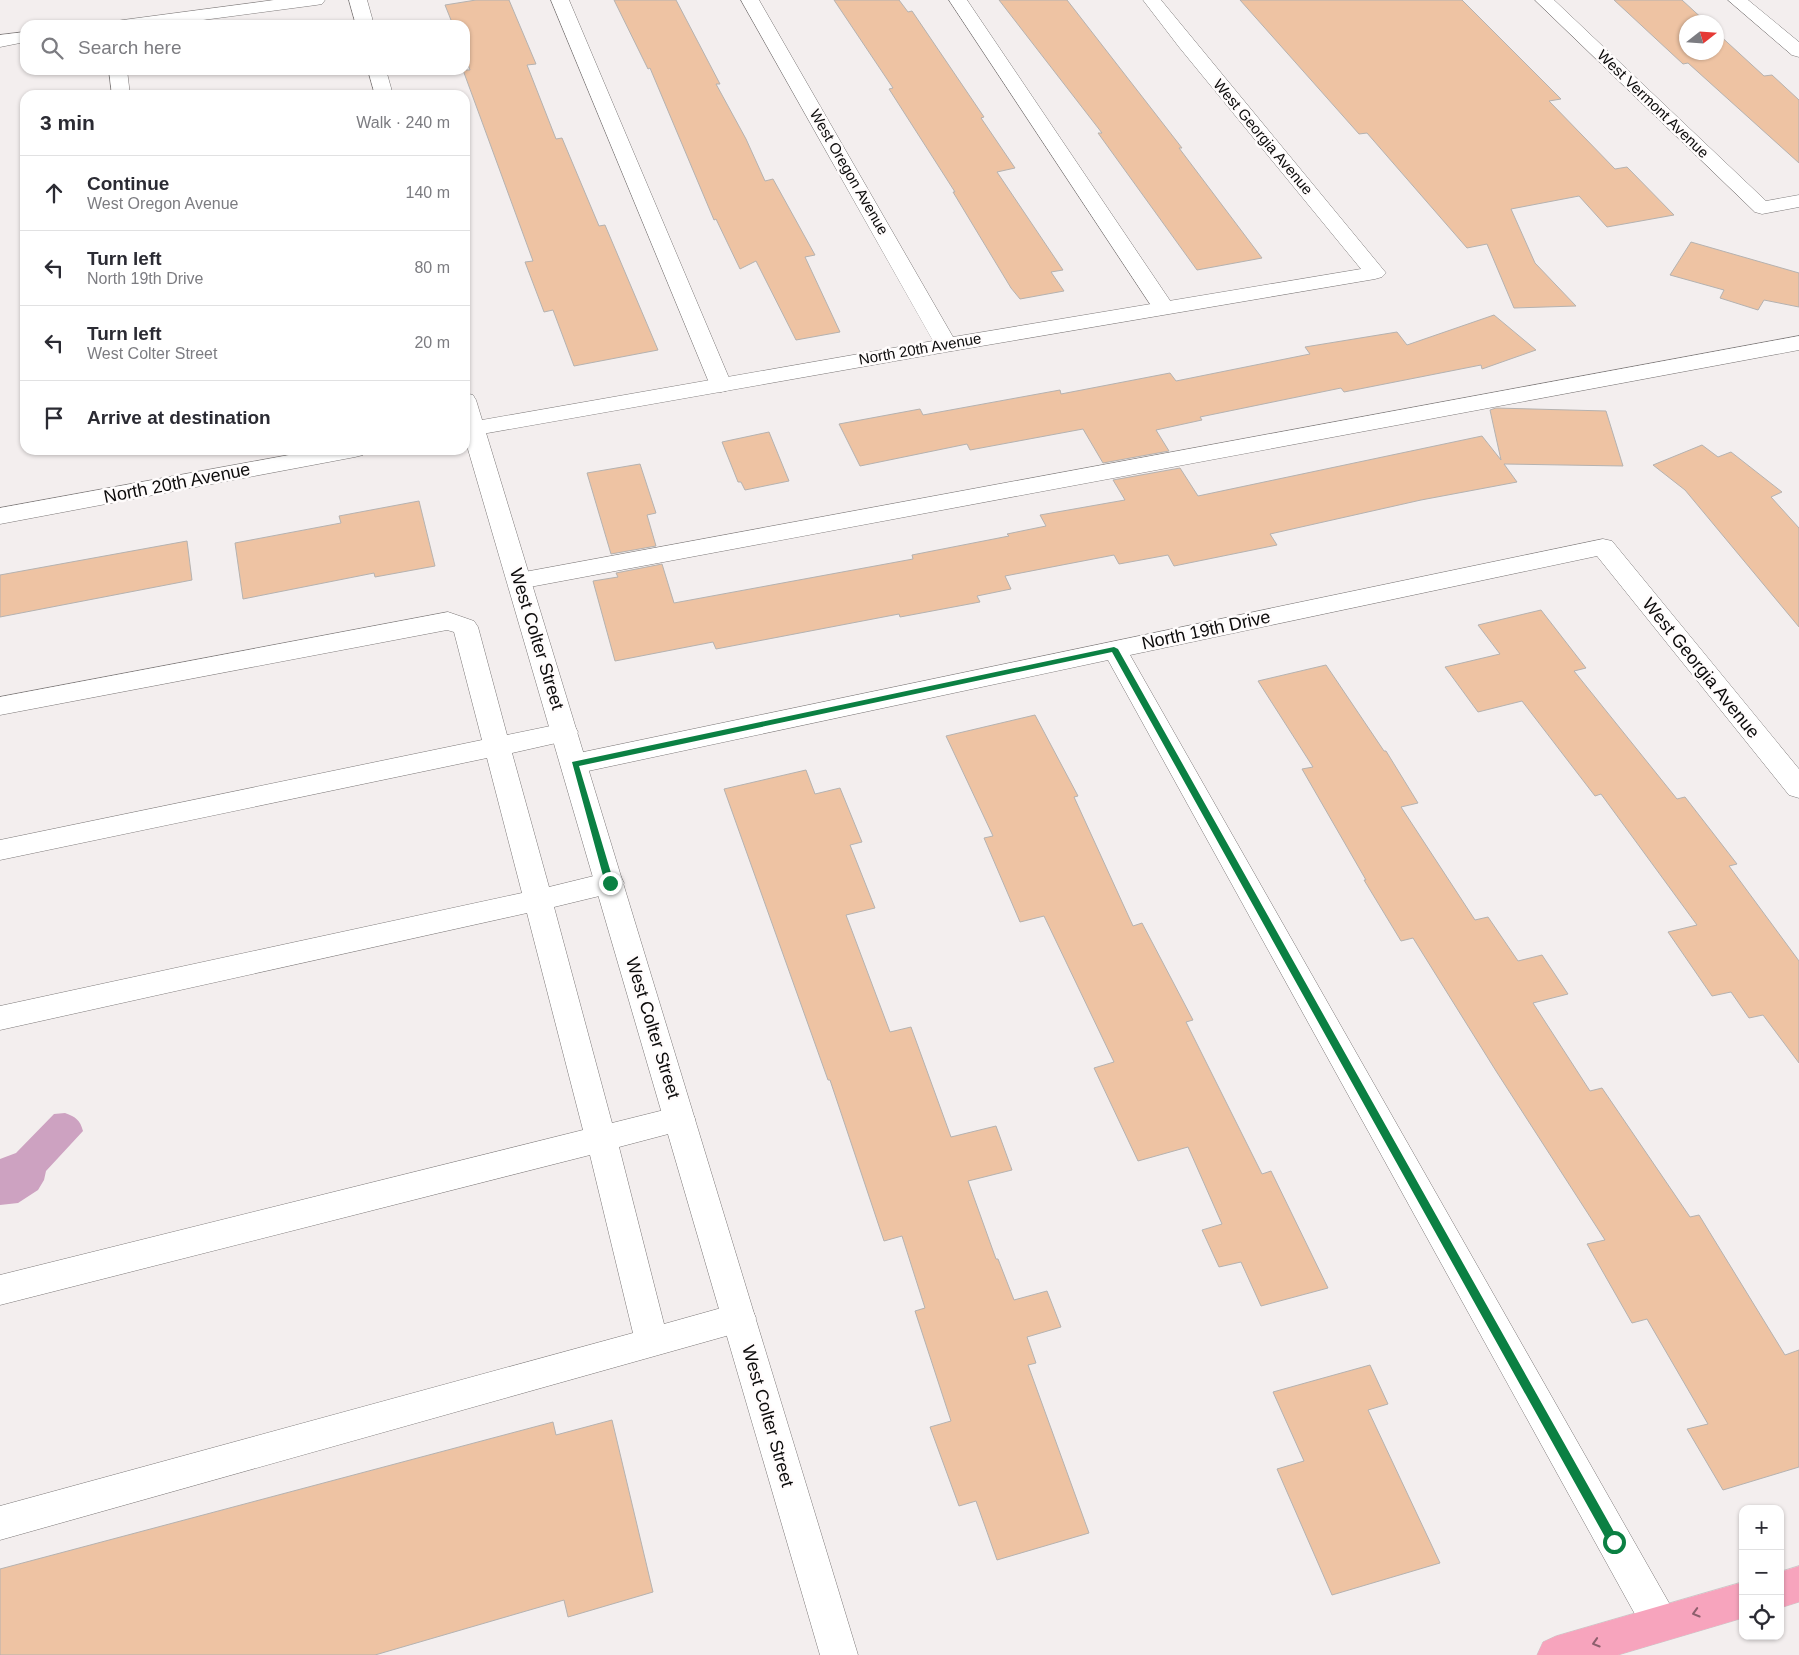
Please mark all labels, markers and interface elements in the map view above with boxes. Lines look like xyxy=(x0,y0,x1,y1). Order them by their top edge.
north arrow xyxy=(1679,15,1724,60)
search box xyxy=(20,20,470,75)
icon: search xyxy=(38,34,66,62)
text: Search here xyxy=(78,37,182,58)
street label: West Vermont Avenue xyxy=(1594,46,1712,161)
street label: West Georgia Avenue xyxy=(1210,76,1317,198)
street label: West Oregon Avenue xyxy=(807,106,892,238)
text: 3 min xyxy=(40,111,95,134)
text: Walk · 240 m xyxy=(356,114,450,131)
text: Continue xyxy=(87,173,169,194)
icon: ahead xyxy=(40,179,68,207)
text: 140 m xyxy=(406,184,450,201)
text: West Oregon Avenue xyxy=(87,195,239,212)
text: Turn left xyxy=(87,248,162,269)
icon: left xyxy=(40,254,68,282)
text: 80 m xyxy=(414,259,450,276)
text: North 19th Drive xyxy=(87,270,204,287)
text: Turn left xyxy=(87,323,162,344)
icon: left xyxy=(40,329,68,357)
street label: North 20th Avenue xyxy=(857,329,982,368)
text: 20 m xyxy=(414,334,450,351)
text: West Colter Street xyxy=(87,345,217,362)
icon: arrive xyxy=(40,404,68,432)
text: Arrive at destination xyxy=(87,407,271,428)
street label: North 20th Avenue xyxy=(102,459,252,507)
street label: West Colter Street xyxy=(506,566,568,712)
street label: West Georgia Avenue xyxy=(1638,594,1764,742)
street label: North 19th Drive xyxy=(1140,607,1272,653)
route end xyxy=(599,872,622,895)
street label: West Colter Street xyxy=(622,955,684,1101)
street label: West Colter Street xyxy=(738,1343,798,1489)
map controls xyxy=(1739,1505,1784,1640)
button: + xyxy=(1739,1505,1784,1550)
route start xyxy=(1603,1531,1626,1554)
button: − xyxy=(1739,1550,1784,1595)
button: locate xyxy=(1739,1595,1784,1640)
one-way arrow xyxy=(1691,1607,1700,1618)
one-way arrow xyxy=(1592,1638,1601,1648)

